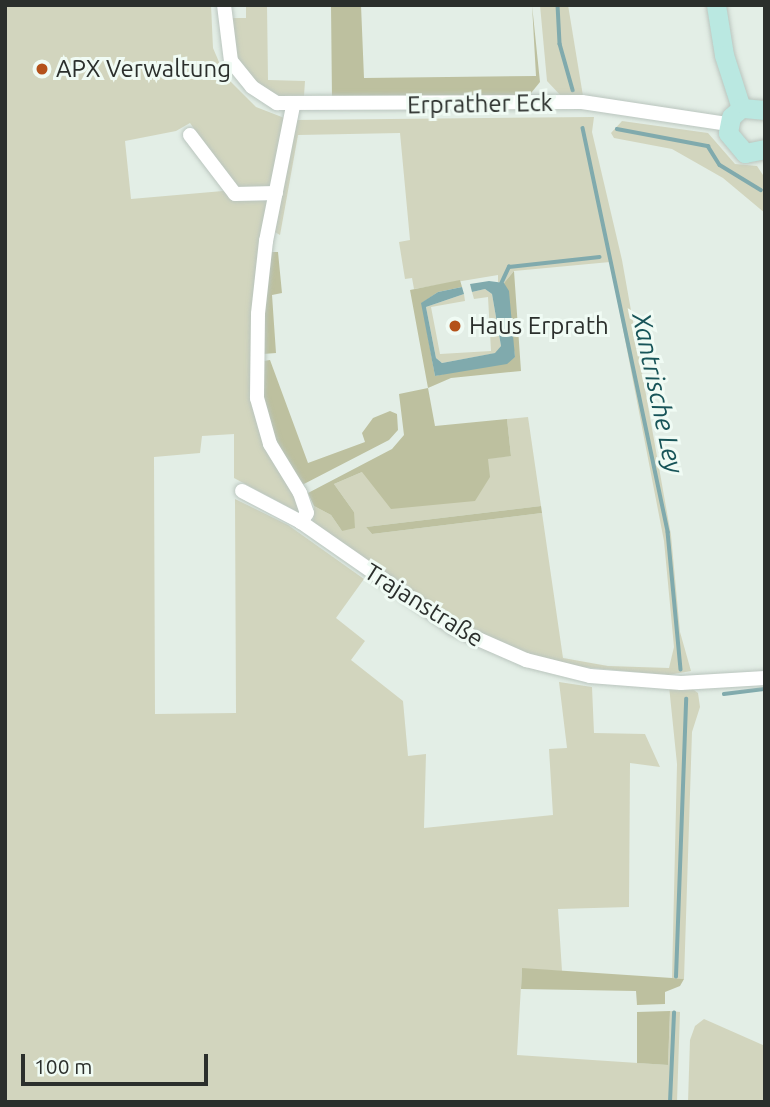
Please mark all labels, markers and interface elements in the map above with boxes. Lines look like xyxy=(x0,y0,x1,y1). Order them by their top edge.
place label: APX Verwaltung xyxy=(56,55,231,83)
marker: APX Verwaltung xyxy=(34,61,50,77)
street label: Erprather Eck xyxy=(407,88,553,120)
water label: Xantrische Ley xyxy=(626,310,690,476)
place label: Haus Erprath xyxy=(469,312,609,340)
marker: Haus Erprath xyxy=(447,318,463,334)
street label: Trajanstraße xyxy=(359,557,489,653)
scale bar xyxy=(24,1040,212,1084)
text: 100 m xyxy=(34,1054,92,1078)

